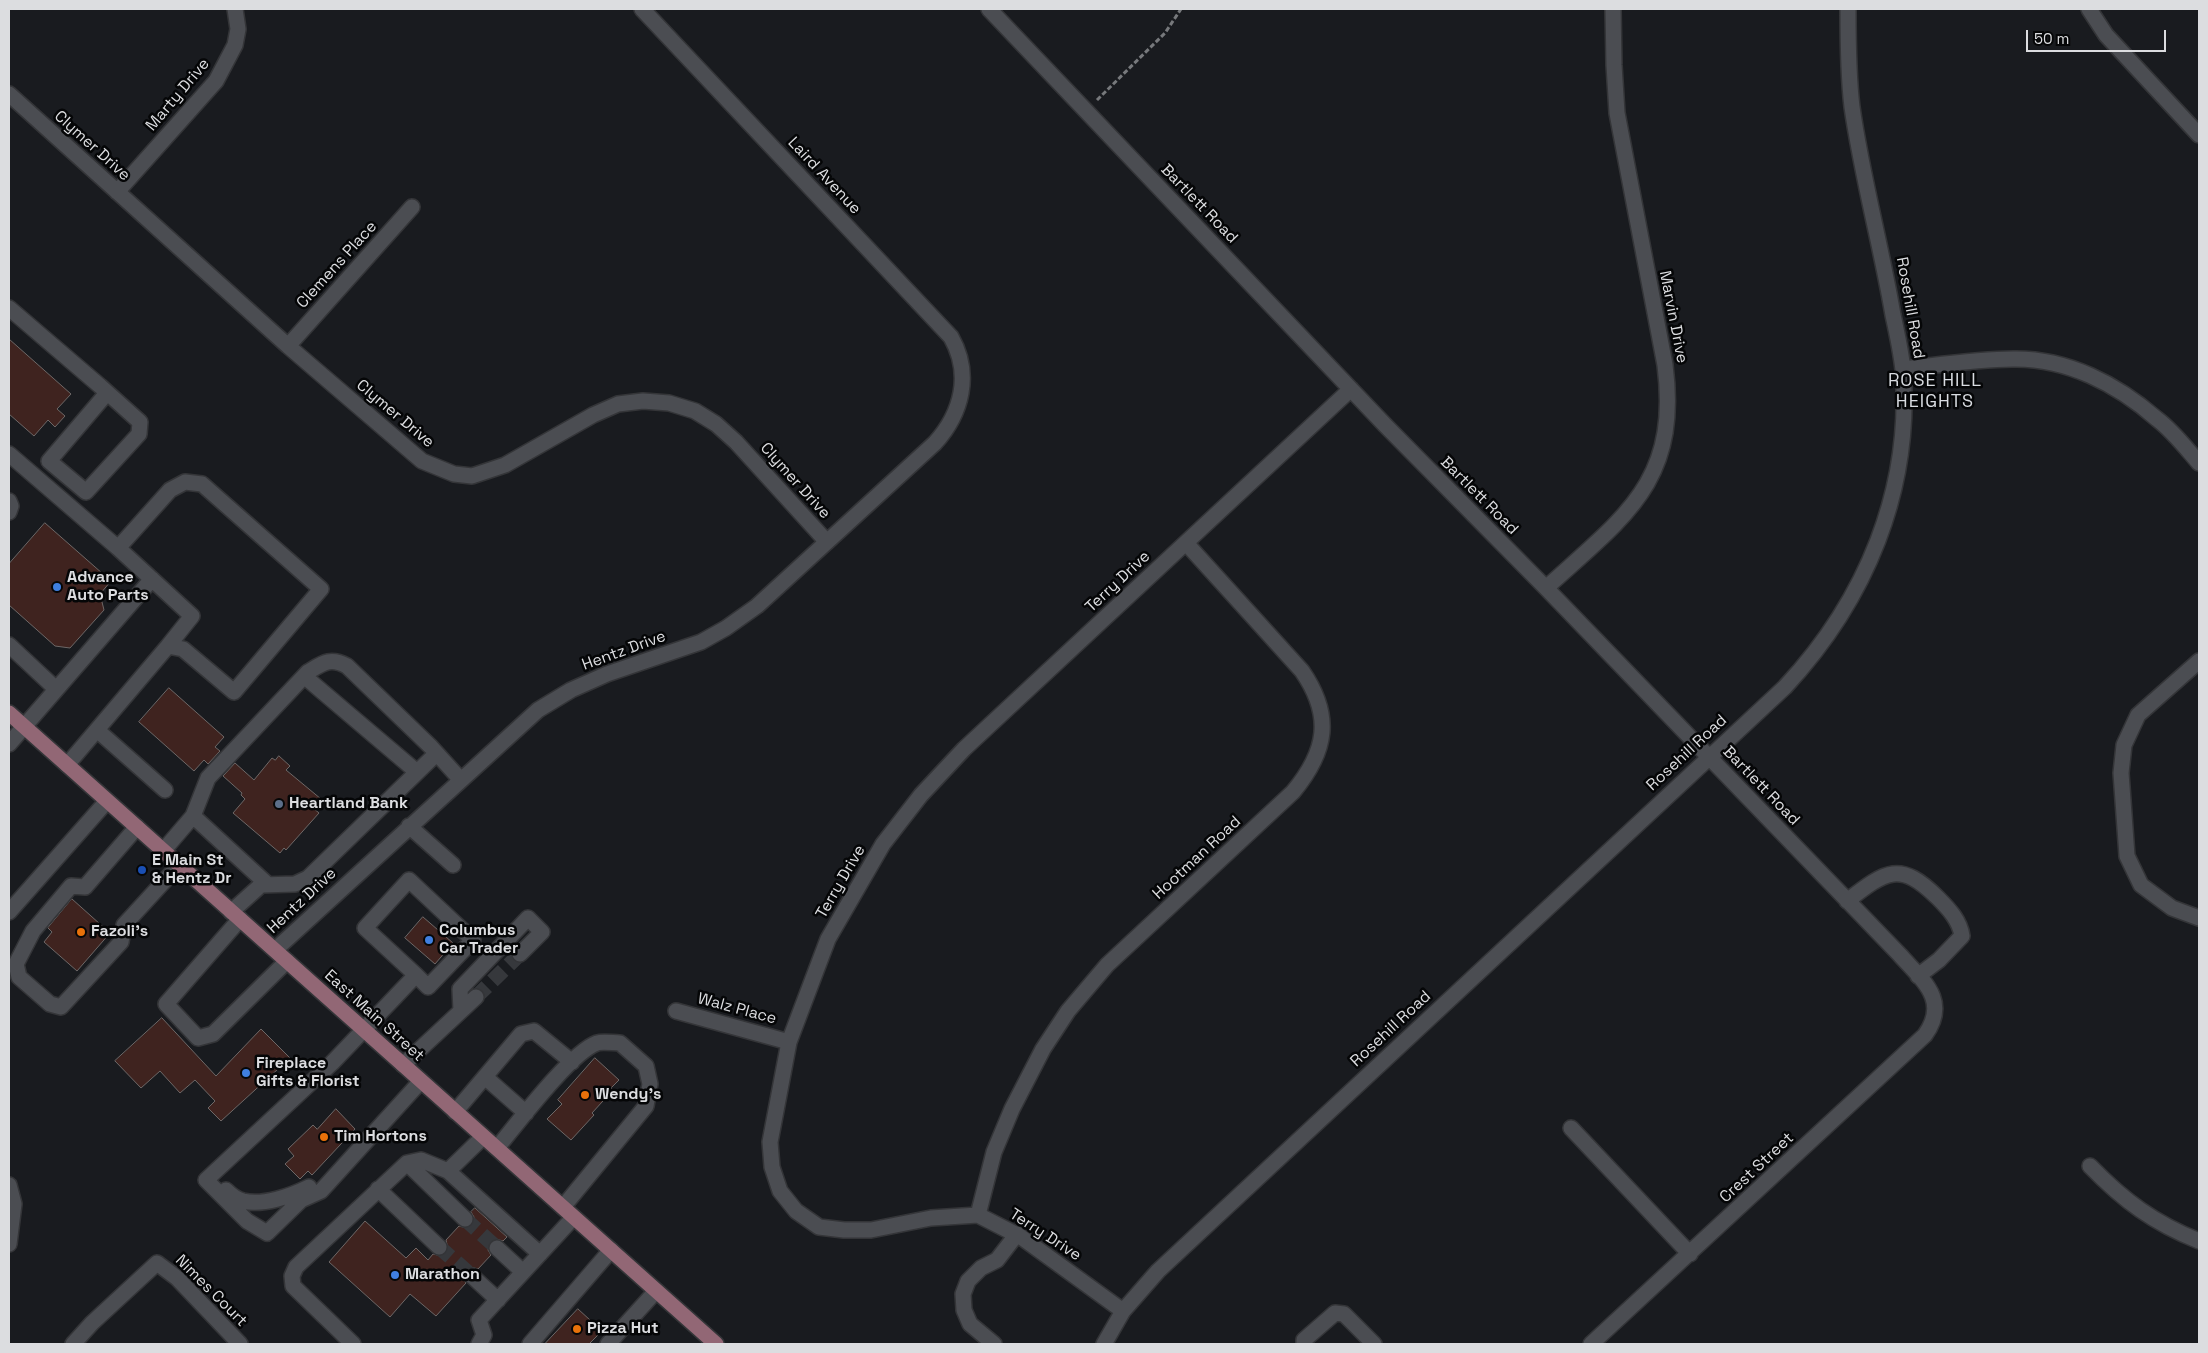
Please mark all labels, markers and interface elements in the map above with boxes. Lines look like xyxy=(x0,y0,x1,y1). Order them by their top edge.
scale bar xyxy=(2028,20,2168,52)
text: 50 m xyxy=(2034,29,2069,48)
street label: Marty Drive xyxy=(142,55,214,135)
street label: Clymer Drive xyxy=(50,107,134,185)
street label: Laird Avenue xyxy=(783,133,865,219)
street label: Bartlett Road xyxy=(1157,160,1241,248)
street label: Clemens Place xyxy=(293,217,381,313)
street label: Rosehill Road xyxy=(1892,256,1928,360)
street label: Marvin Drive xyxy=(1655,269,1691,365)
district label: ROSE HILL HEIGHTS xyxy=(1887,370,1983,412)
street label: Clymer Drive xyxy=(352,376,438,452)
street label: Clymer Drive xyxy=(756,439,834,523)
street label: Bartlett Road xyxy=(1436,453,1522,539)
street label: Terry Drive xyxy=(1082,547,1154,617)
place label: Advance Auto Parts xyxy=(67,568,149,606)
marker: Advance Auto Parts xyxy=(51,581,63,593)
street label: Hentz Drive xyxy=(580,627,668,675)
street label: Rosehill Road xyxy=(1643,711,1731,795)
street label: Bartlett Road xyxy=(1719,742,1803,830)
place label: Heartland Bank xyxy=(289,794,408,814)
marker: Heartland Bank xyxy=(273,798,285,810)
street label: Hootman Road xyxy=(1149,812,1245,904)
street label: Terry Drive xyxy=(812,842,870,922)
place label: E Main St & Hentz Dr xyxy=(152,851,232,889)
marker: E Main St & Hentz Dr xyxy=(136,864,148,876)
street label: Hentz Drive xyxy=(263,864,341,938)
place label: Columbus Car Trader xyxy=(439,921,518,959)
place label: Fazoli's xyxy=(91,922,148,942)
marker: Fazoli's xyxy=(75,926,87,938)
marker: Columbus Car Trader xyxy=(423,934,435,946)
street label: East Main Street xyxy=(320,966,428,1066)
street label: Rosehill Road xyxy=(1347,987,1435,1071)
street label: Walz Place xyxy=(695,989,779,1029)
place label: Fireplace Gifts & Florist xyxy=(256,1054,360,1092)
marker: Fireplace Gifts & Florist xyxy=(240,1067,252,1079)
place label: Wendy's xyxy=(595,1085,661,1105)
marker: Wendy's xyxy=(579,1089,591,1101)
place label: Tim Hortons xyxy=(334,1127,427,1147)
street label: Crest Street xyxy=(1716,1129,1798,1207)
marker: Tim Hortons xyxy=(318,1131,330,1143)
street label: Terry Drive xyxy=(1006,1205,1084,1265)
street label: Nimes Court xyxy=(171,1251,251,1331)
place label: Marathon xyxy=(405,1265,480,1285)
marker: Marathon xyxy=(389,1269,401,1281)
place label: Pizza Hut xyxy=(587,1319,658,1339)
marker: Pizza Hut xyxy=(571,1323,583,1335)

